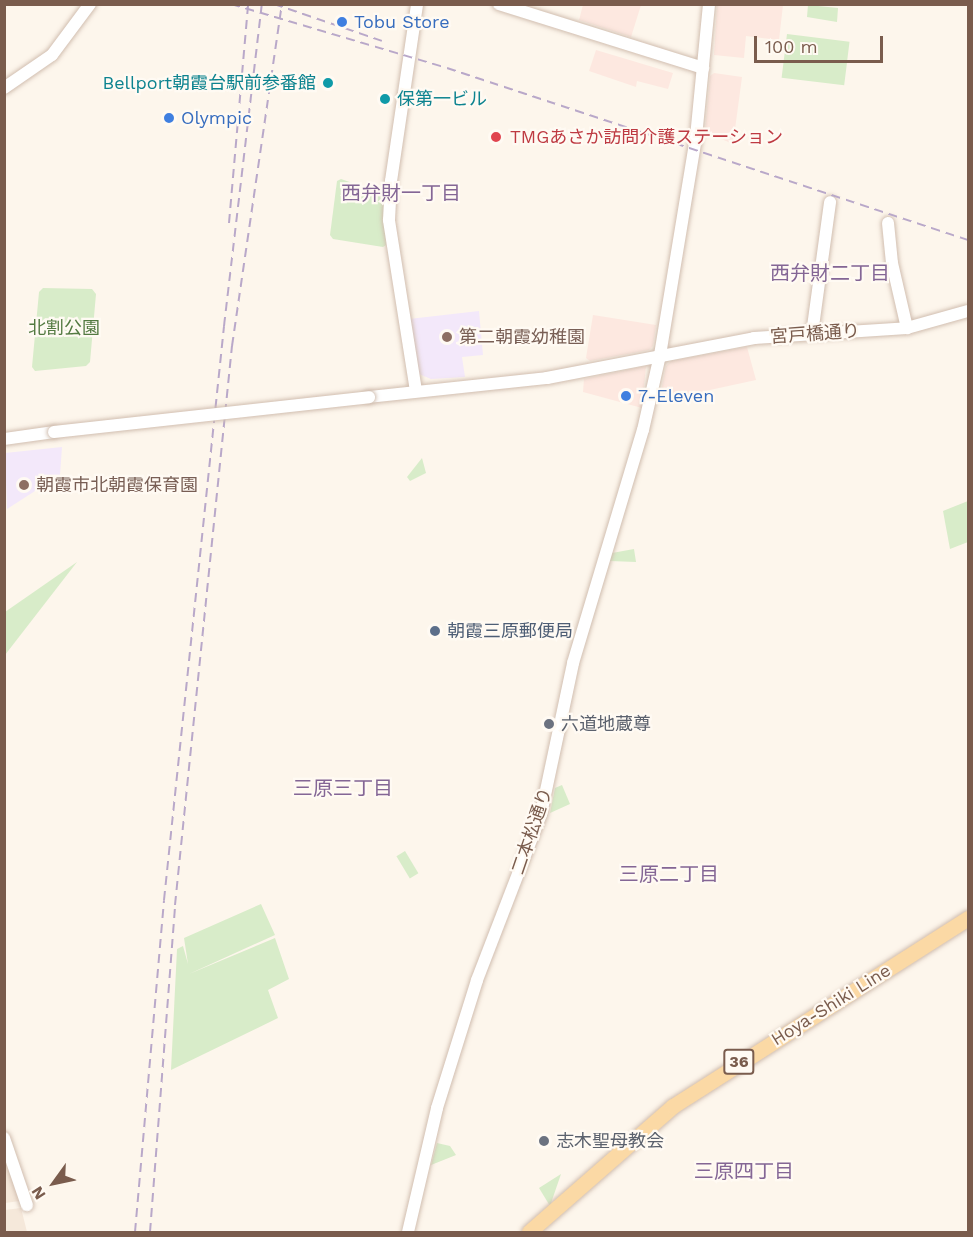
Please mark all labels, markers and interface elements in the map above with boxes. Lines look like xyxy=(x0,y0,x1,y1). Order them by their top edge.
place label: Tobu Store xyxy=(354,11,450,33)
marker: Tobu Store xyxy=(335,15,349,29)
scale bar xyxy=(757,24,886,62)
text: 100 m xyxy=(765,36,818,57)
place label: Bellport朝霞台駅前参番館 xyxy=(102,72,316,94)
marker: Bellport朝霞台駅前参番館 xyxy=(321,76,335,90)
place label: 保第一ビル xyxy=(397,88,487,110)
marker: 保第一ビル xyxy=(378,92,392,106)
place label: Olympic xyxy=(181,107,252,129)
marker: Olympic xyxy=(162,111,176,125)
place label: TMGあさか訪問介護ステーション xyxy=(510,126,783,148)
marker: TMGあさか訪問介護ステーション xyxy=(487,128,505,146)
district label: 西弁財一丁目 xyxy=(341,181,461,205)
district label: 西弁財二丁目 xyxy=(770,261,890,285)
park label: 北割公園 xyxy=(28,317,100,339)
street label: 宮戸橋通り xyxy=(769,320,861,348)
place label: 第二朝霞幼稚園 xyxy=(459,326,585,348)
marker: 第二朝霞幼稚園 xyxy=(440,330,454,344)
place label: 7-Eleven xyxy=(638,385,714,407)
marker: 7-Eleven xyxy=(619,389,633,403)
place label: 朝霞市北朝霞保育園 xyxy=(36,474,198,496)
marker: 朝霞市北朝霞保育園 xyxy=(17,478,31,492)
place label: 朝霞三原郵便局 xyxy=(447,620,573,642)
marker: 朝霞三原郵便局 xyxy=(428,624,442,638)
place label: 六道地蔵尊 xyxy=(561,713,651,735)
marker: 六道地蔵尊 xyxy=(542,717,556,731)
district label: 三原三丁目 xyxy=(293,776,393,800)
street label: 二本松通り xyxy=(507,785,557,877)
district label: 三原二丁目 xyxy=(619,862,719,886)
street label: Hoya-Shiki Line xyxy=(767,960,895,1050)
road number: 36 xyxy=(722,1049,756,1075)
place label: 志木聖母教会 xyxy=(556,1130,664,1152)
marker: 志木聖母教会 xyxy=(537,1134,551,1148)
north arrow xyxy=(24,1153,84,1213)
district label: 三原四丁目 xyxy=(694,1159,794,1183)
text: N xyxy=(27,1183,50,1203)

